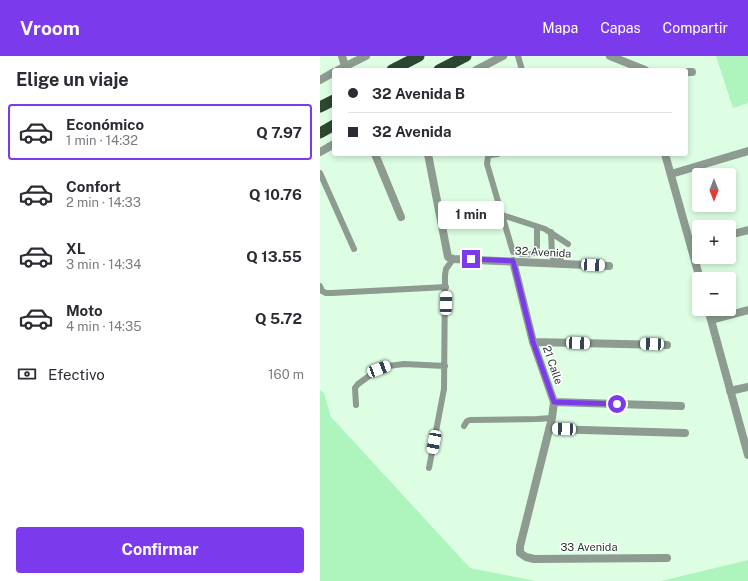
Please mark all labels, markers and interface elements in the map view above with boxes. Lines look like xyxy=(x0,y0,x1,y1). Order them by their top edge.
text: Vroom xyxy=(20,17,80,39)
text: Mapa xyxy=(542,20,578,36)
text: Capas xyxy=(600,20,641,36)
text: Compartir xyxy=(663,20,728,36)
text: Elige un viaje xyxy=(16,69,129,90)
text: 32 Avenida B xyxy=(372,85,465,102)
icon: car xyxy=(18,114,54,150)
text: Económico xyxy=(66,116,144,133)
text: 32 Avenida xyxy=(372,123,451,140)
text: Q 7.97 xyxy=(256,124,302,141)
text: 1 min · 14:32 xyxy=(66,133,138,148)
north arrow xyxy=(692,168,736,212)
map controls xyxy=(692,168,736,316)
icon: car xyxy=(18,176,54,212)
text: Confort xyxy=(66,178,121,195)
text: Q 10.76 xyxy=(249,186,302,203)
text: 2 min · 14:33 xyxy=(66,195,141,210)
callout: 1 min xyxy=(438,201,504,229)
text: 1 min xyxy=(455,207,487,222)
button: + xyxy=(692,220,736,264)
icon: car xyxy=(18,238,54,274)
text: XL xyxy=(66,240,85,257)
street label: 32 Avenida xyxy=(514,245,572,259)
text: Q 13.55 xyxy=(246,248,302,265)
route end xyxy=(462,250,480,268)
text: 3 min · 14:34 xyxy=(66,257,141,272)
car xyxy=(581,258,605,272)
button: − xyxy=(692,272,736,316)
car xyxy=(440,291,452,315)
icon: car xyxy=(18,300,54,336)
text: Moto xyxy=(66,302,103,319)
text: Q 5.72 xyxy=(255,310,302,327)
text: 4 min · 14:35 xyxy=(66,319,142,334)
car xyxy=(566,337,590,349)
car xyxy=(640,338,664,350)
street label: 21 Calle xyxy=(541,344,565,386)
car xyxy=(366,359,392,379)
icon: cash xyxy=(16,363,38,385)
text: Efectivo xyxy=(48,366,105,383)
text: 160 m xyxy=(268,367,304,382)
route start xyxy=(608,395,626,413)
car xyxy=(552,423,576,435)
car xyxy=(426,429,442,455)
button: Confirmar xyxy=(16,527,304,573)
street label: 33 Avenida xyxy=(561,541,618,553)

